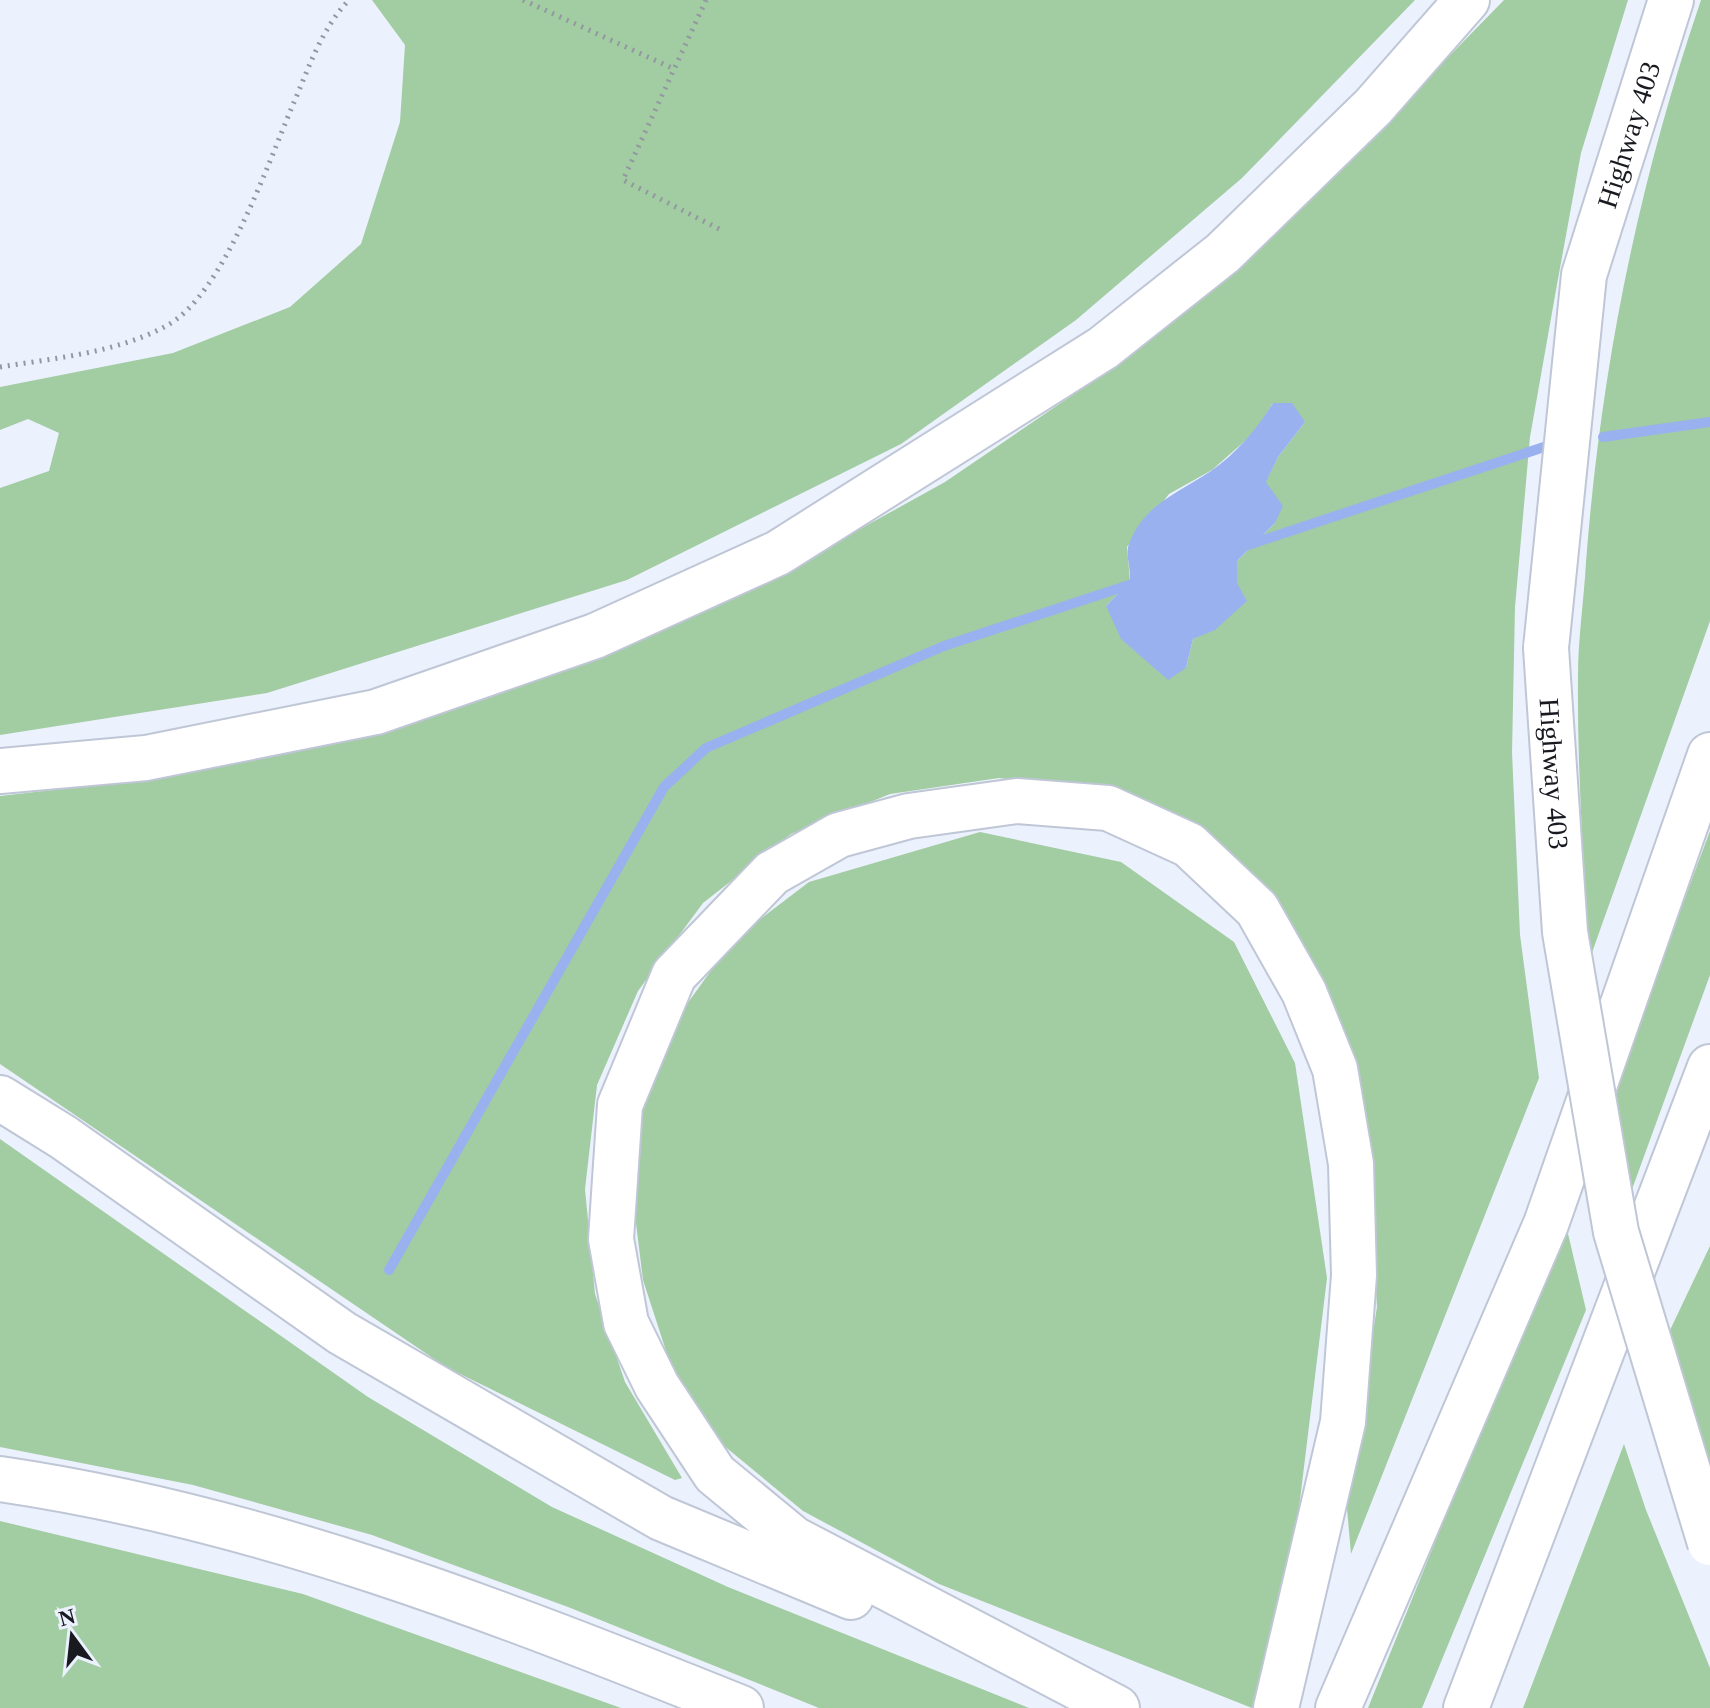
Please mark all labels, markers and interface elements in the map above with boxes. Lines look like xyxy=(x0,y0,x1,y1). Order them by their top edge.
street label: Highway 403 xyxy=(1591,58,1666,212)
street label: Highway 403 xyxy=(1533,697,1574,850)
north arrow xyxy=(32,1596,112,1676)
text: N xyxy=(56,1603,78,1631)

